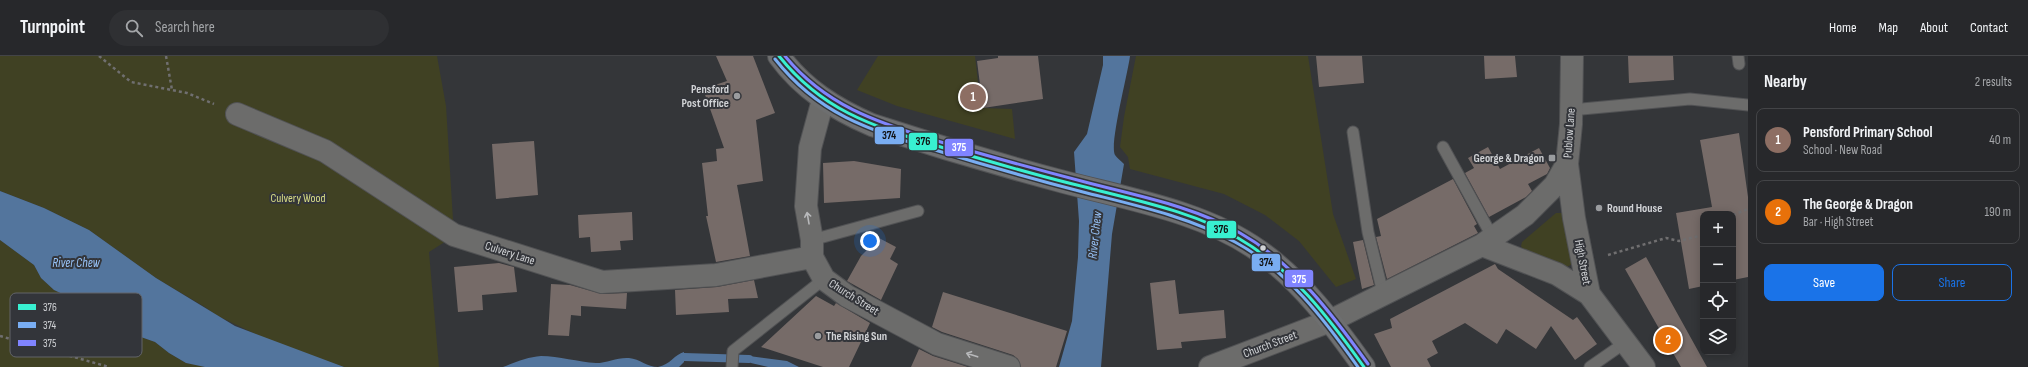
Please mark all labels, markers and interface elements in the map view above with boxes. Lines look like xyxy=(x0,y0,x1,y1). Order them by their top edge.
search box xyxy=(109,10,389,46)
text: Turnpoint xyxy=(20,16,85,39)
icon: search xyxy=(123,17,145,39)
text: Search here xyxy=(155,18,215,37)
text: Home xyxy=(1829,19,1857,36)
text: Map xyxy=(1879,19,1898,36)
text: About xyxy=(1920,19,1948,36)
text: Contact xyxy=(1970,19,2008,36)
text: Nearby xyxy=(1764,72,1807,92)
text: 2 results xyxy=(1975,74,2012,90)
place label: Pensford Post Office xyxy=(681,82,729,111)
pin: 1 xyxy=(960,82,986,112)
marker: Pensford Post Office xyxy=(732,91,742,101)
street label: Publow Lane xyxy=(1560,107,1579,158)
text: Pensford Primary School xyxy=(1803,123,1933,142)
line badge: 374 xyxy=(874,126,905,145)
text: 374 xyxy=(882,129,896,142)
line badge: 376 xyxy=(908,132,938,151)
text: 1 xyxy=(1775,132,1781,148)
text: 40 m xyxy=(1989,132,2011,148)
text: 376 xyxy=(916,135,930,148)
line badge: 375 xyxy=(944,138,974,157)
text: 375 xyxy=(952,141,966,154)
text: School · New Road xyxy=(1803,142,1882,158)
place label: George & Dragon xyxy=(1473,151,1544,166)
marker: George & Dragon xyxy=(1547,153,1557,163)
park label: Culvery Wood xyxy=(270,191,326,206)
text: The George & Dragon xyxy=(1803,195,1913,214)
place label: Round House xyxy=(1607,201,1662,216)
marker: Round House xyxy=(1594,203,1604,213)
text: 2 xyxy=(1775,204,1781,220)
text: 190 m xyxy=(1984,204,2011,220)
water label: River Chew xyxy=(1085,210,1106,260)
map controls xyxy=(1700,211,1736,355)
button: + xyxy=(1700,211,1736,247)
one-way arrow xyxy=(804,212,812,225)
text: Bar · High Street xyxy=(1803,214,1874,230)
line badge: 376 xyxy=(1206,220,1237,239)
text: 376 xyxy=(1214,223,1228,236)
your location xyxy=(860,231,880,251)
street label: Culvery Lane xyxy=(483,238,537,269)
street label: High Street xyxy=(1571,238,1594,286)
unlabelled marker xyxy=(1258,243,1268,253)
button: − xyxy=(1700,247,1736,283)
line badge: 374 xyxy=(1251,253,1281,272)
water label: River Chew xyxy=(52,255,101,271)
text: 374 xyxy=(1259,256,1273,269)
button: Save xyxy=(1764,264,1884,301)
button: Share xyxy=(1892,264,2012,301)
line badge: 375 xyxy=(1284,269,1314,288)
text: 375 xyxy=(1292,273,1306,286)
street label: Church Street xyxy=(826,276,882,319)
button: locate xyxy=(1700,283,1736,319)
legend xyxy=(10,293,142,357)
text: 376 xyxy=(43,301,57,314)
text: 374 xyxy=(43,319,56,332)
button: layers xyxy=(1700,319,1736,355)
pin: 2 xyxy=(1655,325,1681,355)
street label: Church Street xyxy=(1241,327,1300,362)
place label: The Rising Sun xyxy=(826,329,887,344)
marker: The Rising Sun xyxy=(813,331,823,341)
text: 375 xyxy=(43,337,56,350)
one-way arrow xyxy=(966,351,979,358)

